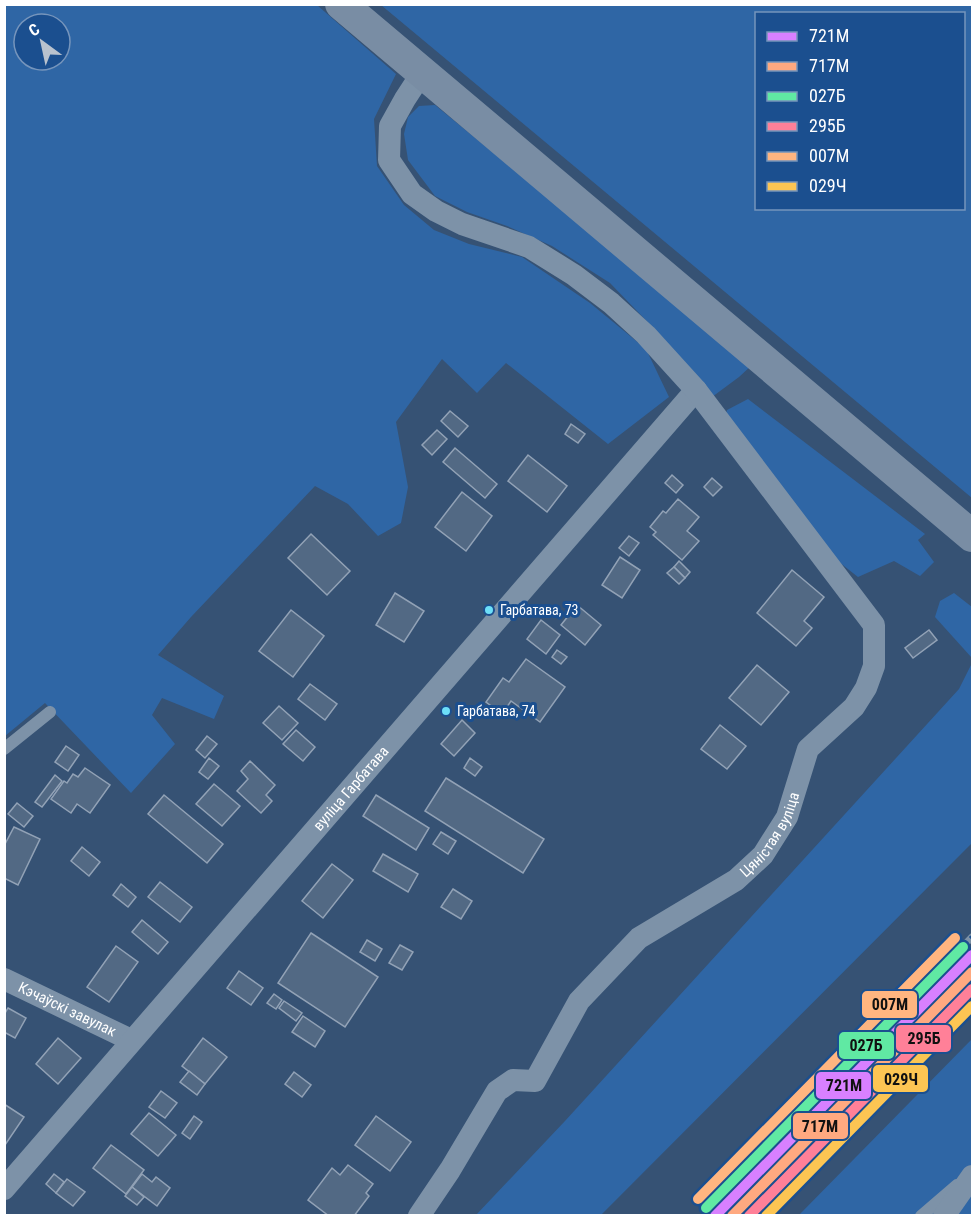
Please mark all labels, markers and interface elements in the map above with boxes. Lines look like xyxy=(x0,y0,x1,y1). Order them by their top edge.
north arrow xyxy=(12,12,72,72)
legend xyxy=(755,12,965,210)
text: С xyxy=(25,19,43,40)
text: 721М xyxy=(809,25,849,46)
text: 717М xyxy=(809,55,849,76)
text: 027Б xyxy=(809,85,846,106)
text: 295Б xyxy=(809,115,846,136)
text: 007М xyxy=(809,145,849,166)
text: 029Ч xyxy=(809,175,846,196)
place label: Гарбатава, 73 xyxy=(500,602,578,618)
marker: Гарбатава, 73 xyxy=(483,604,495,616)
place label: Гарбатава, 74 xyxy=(457,703,536,719)
marker: Гарбатава, 74 xyxy=(440,705,452,717)
street label: вуліца Гарбатава xyxy=(309,742,392,834)
street label: Цяністая вуліца xyxy=(736,790,803,881)
street label: Кэчаўскі завулак xyxy=(15,978,119,1040)
line badge: 007М xyxy=(861,990,918,1019)
text: 007М xyxy=(872,995,908,1014)
line badge: 295Б xyxy=(895,1024,952,1053)
text: 295Б xyxy=(908,1029,941,1048)
line badge: 027Б xyxy=(838,1031,895,1060)
text: 027Б xyxy=(850,1036,883,1055)
line badge: 029Ч xyxy=(872,1064,929,1093)
text: 029Ч xyxy=(884,1070,918,1089)
line badge: 721М xyxy=(815,1071,872,1100)
text: 721М xyxy=(826,1076,862,1095)
line badge: 717М xyxy=(792,1112,849,1140)
text: 717М xyxy=(802,1117,838,1136)

